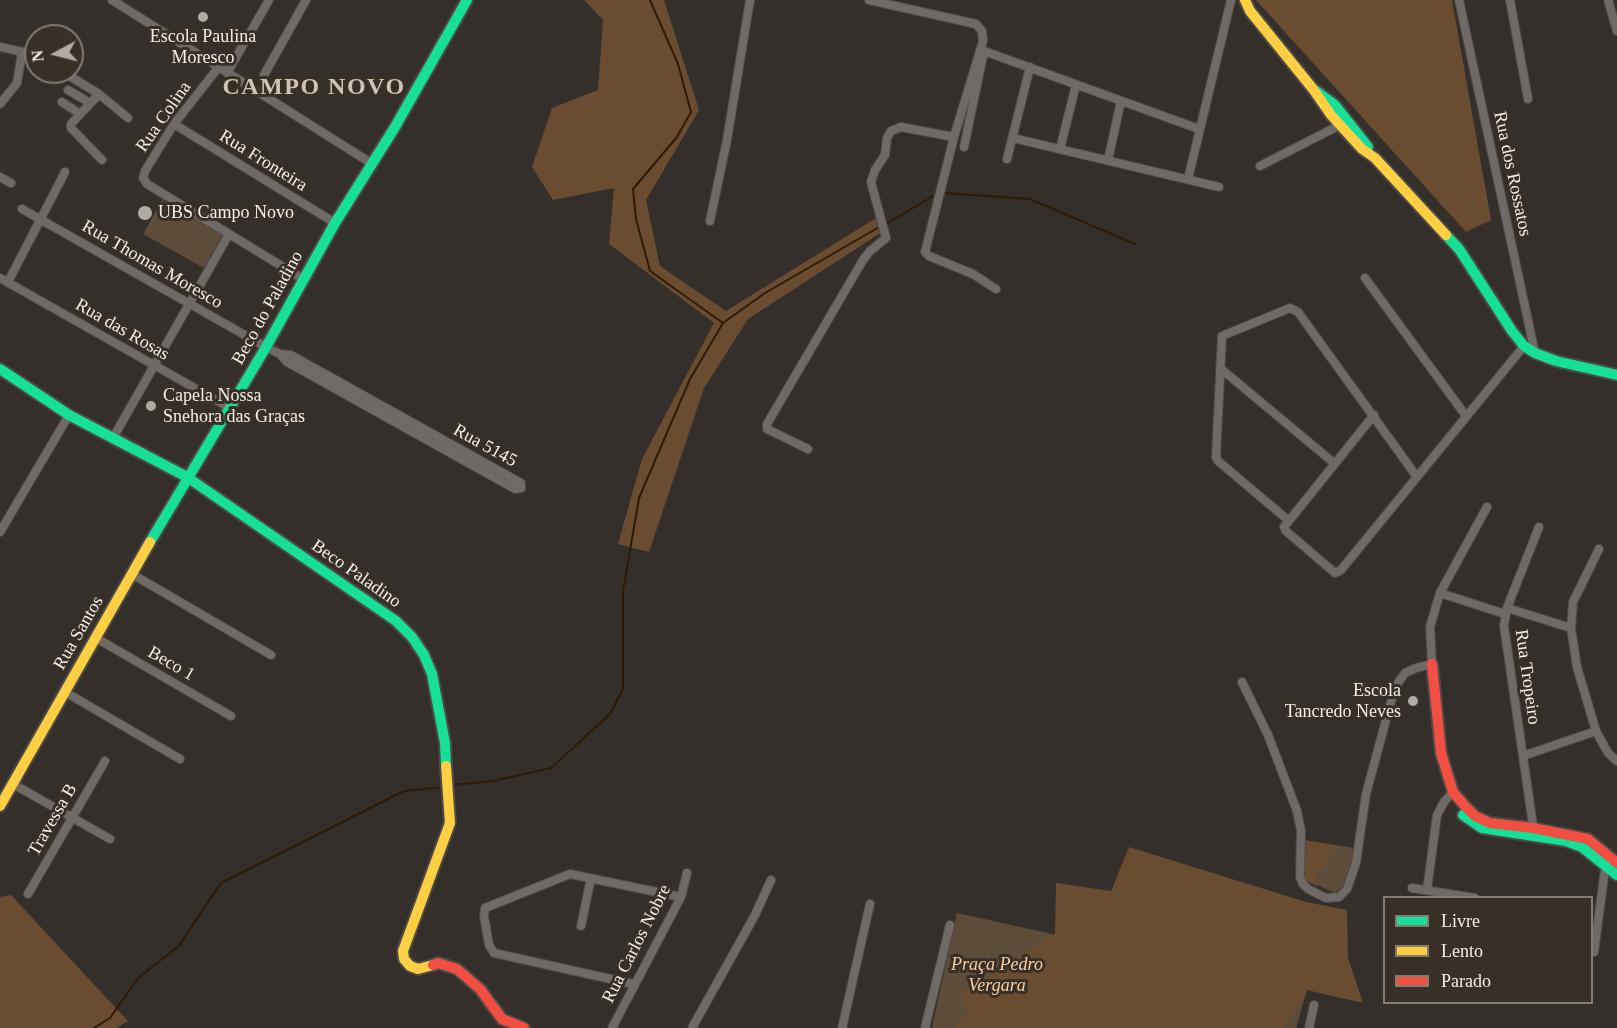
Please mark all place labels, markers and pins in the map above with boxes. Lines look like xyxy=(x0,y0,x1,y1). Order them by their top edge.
marker: Escola Paulina Moresco xyxy=(196,10,210,24)
place label: Escola Paulina Moresco xyxy=(150,26,256,68)
place label: UBS Campo Novo xyxy=(158,202,294,224)
marker: UBS Campo Novo xyxy=(136,204,154,222)
place label: Capela Nossa Snehora das Graças xyxy=(163,385,305,428)
marker: Capela Nossa Snehora das Graças xyxy=(144,399,158,413)
place label: Escola Tancredo Neves xyxy=(1285,680,1401,722)
marker: Escola Tancredo Neves xyxy=(1406,694,1420,708)

